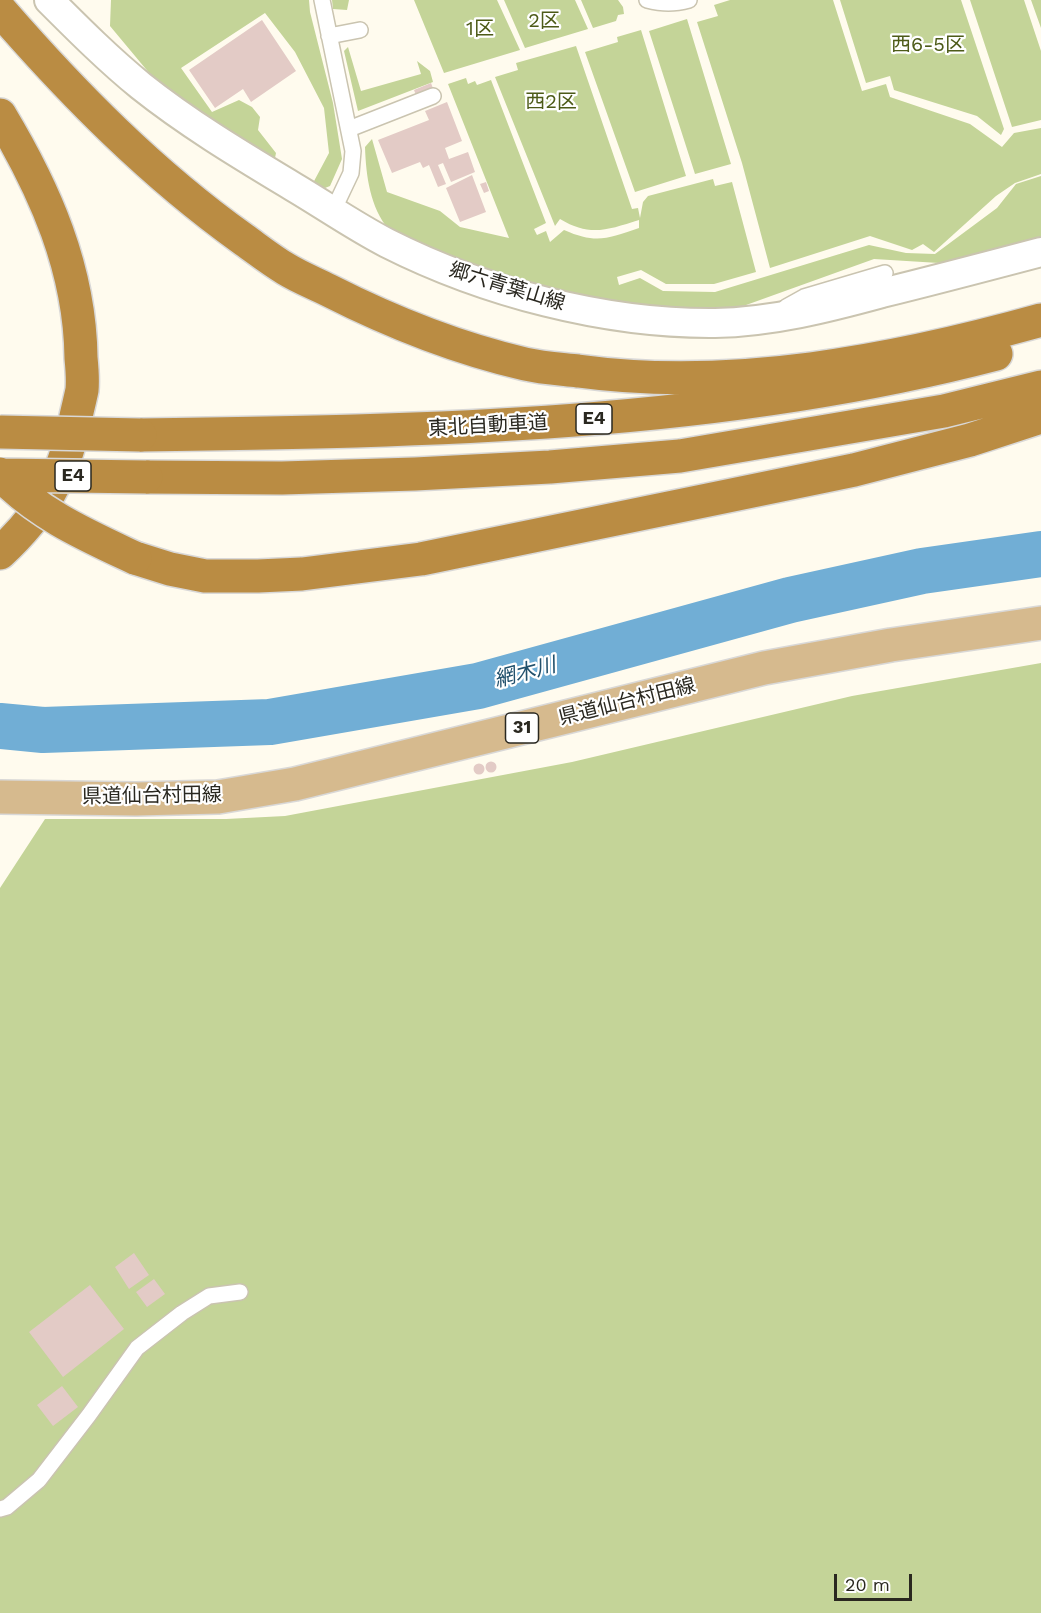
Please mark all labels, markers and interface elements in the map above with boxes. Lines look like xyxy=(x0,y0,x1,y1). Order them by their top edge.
park label: 2区 xyxy=(528,9,560,33)
park label: 1区 xyxy=(466,17,494,41)
park label: 西6-5区 xyxy=(891,33,965,57)
park label: 西2区 xyxy=(525,90,577,114)
street label: 郷六青葉山線 xyxy=(446,258,568,316)
road number: E4 xyxy=(576,404,612,434)
street label: 東北自動車道 xyxy=(427,411,549,441)
road number: E4 xyxy=(55,461,91,491)
water label: 網木川 xyxy=(491,653,559,693)
street label: 県道仙台村田線 xyxy=(556,673,698,731)
road number: 31 xyxy=(506,713,538,743)
street label: 県道仙台村田線 xyxy=(82,783,222,809)
scale bar xyxy=(837,1562,915,1600)
text: 20 m xyxy=(845,1574,890,1595)

